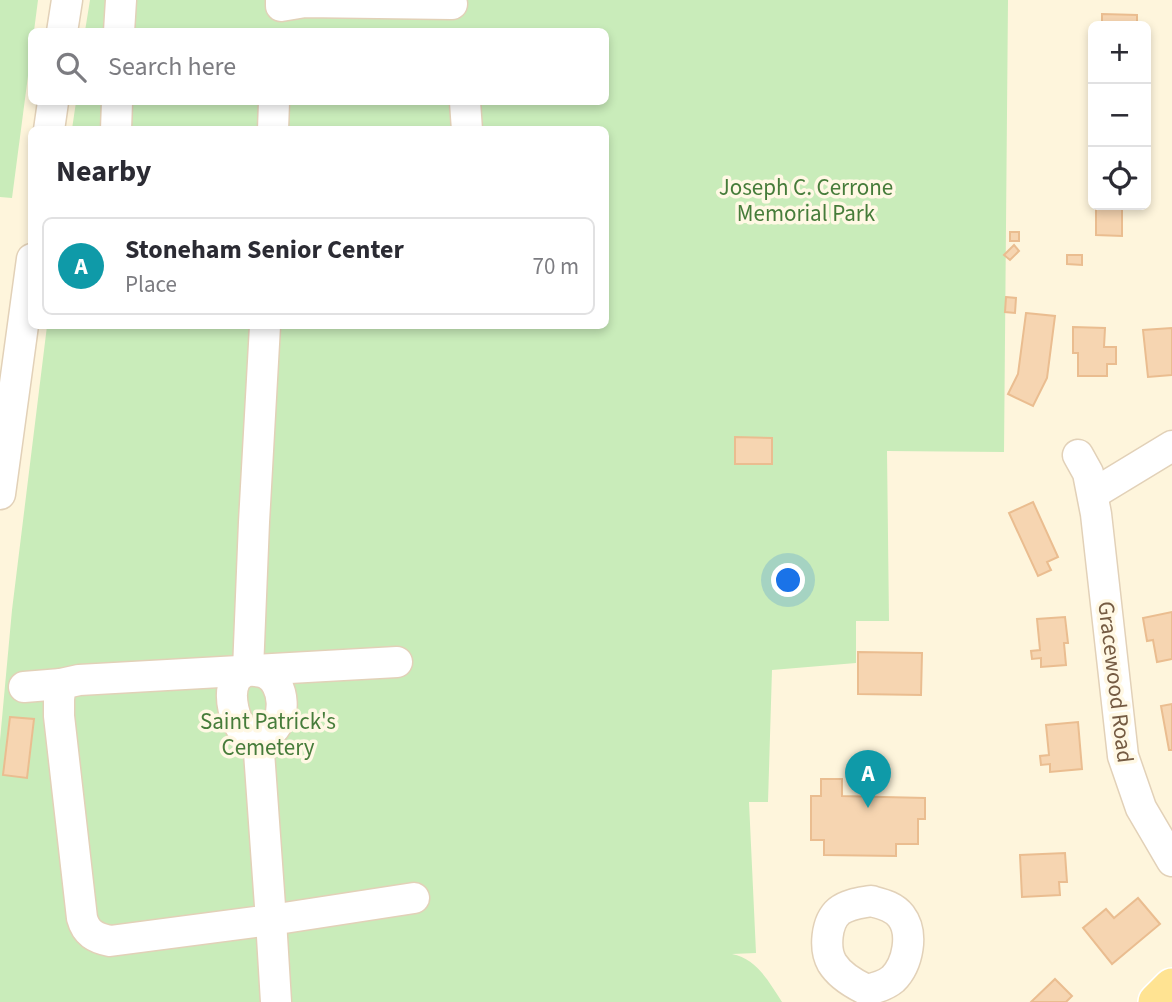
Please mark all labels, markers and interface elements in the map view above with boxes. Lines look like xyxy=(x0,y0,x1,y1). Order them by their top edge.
map controls xyxy=(1088,21,1151,210)
button: + xyxy=(1088,21,1151,84)
search box xyxy=(28,28,609,105)
icon: search xyxy=(52,48,90,86)
text: Search here xyxy=(108,48,236,85)
button: − xyxy=(1088,84,1151,147)
button: locate xyxy=(1088,147,1151,210)
text: Nearby xyxy=(56,150,151,193)
park label: Joseph C. Cerrone Memorial Park xyxy=(719,171,893,230)
text: Stoneham Senior Center xyxy=(125,231,404,268)
text: A xyxy=(74,250,88,283)
text: 70 m xyxy=(532,250,579,283)
text: Place xyxy=(125,268,177,301)
your location xyxy=(771,563,805,597)
street label: Gracewood Road xyxy=(1089,599,1142,765)
park label: Saint Patrick's Cemetery xyxy=(200,705,336,764)
pin: A xyxy=(845,750,891,808)

